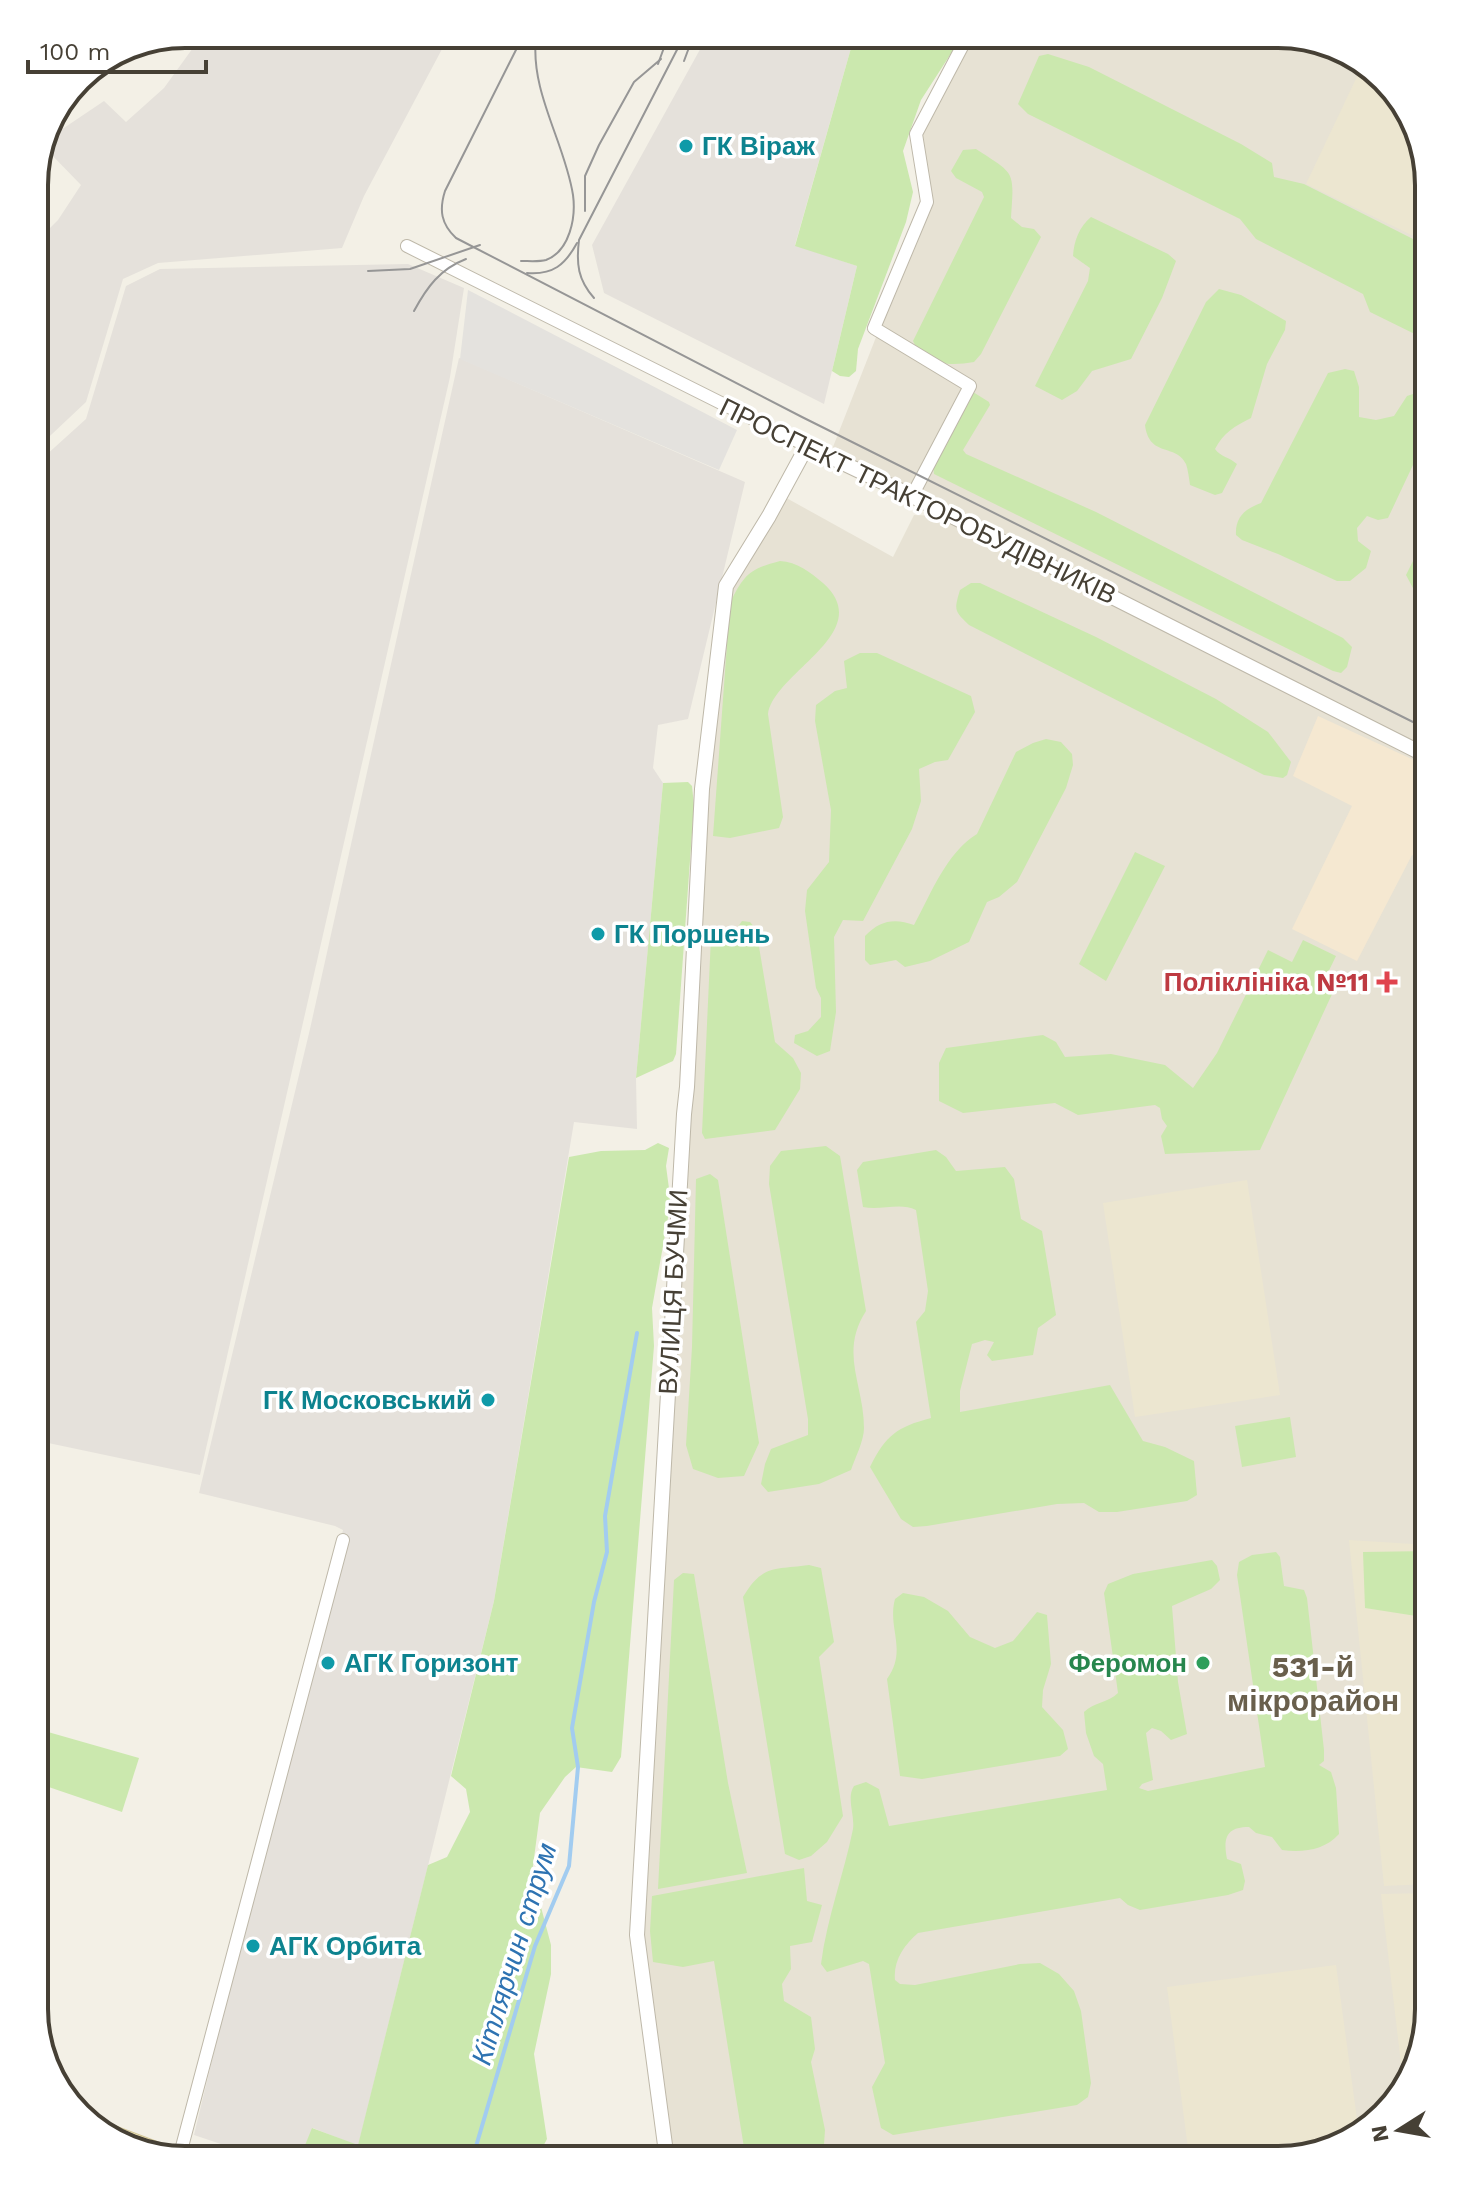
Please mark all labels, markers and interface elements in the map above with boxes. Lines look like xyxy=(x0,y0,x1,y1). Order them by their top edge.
scale bar xyxy=(28,24,206,74)
text: 100 m xyxy=(40,38,110,66)
place label: ГК Віраж xyxy=(702,131,815,161)
marker: ГК Віраж xyxy=(677,137,695,155)
street label: ПРОСПЕКТ ТРАКТОРОБУДІВНИКІВ xyxy=(715,392,1121,610)
place label: ГК Поршень xyxy=(614,919,770,949)
marker: ГК Поршень xyxy=(589,925,607,943)
place label: Поліклініка №11 xyxy=(1164,967,1369,997)
marker: Поліклініка №11 xyxy=(1376,971,1398,993)
street label: ВУЛИЦЯ БУЧМИ xyxy=(653,1189,693,1395)
place label: ГК Московський xyxy=(263,1385,472,1415)
marker: ГК Московський xyxy=(479,1391,497,1409)
place label: АГК Горизонт xyxy=(344,1648,519,1678)
place label: Феромон xyxy=(1068,1648,1187,1678)
district label: 531-й мікрорайон xyxy=(1227,1649,1399,1718)
marker: АГК Горизонт xyxy=(319,1654,337,1672)
marker: Феромон xyxy=(1194,1654,1212,1672)
water label: Кітлярчин струм xyxy=(465,1839,563,2069)
place label: АГК Орбита xyxy=(269,1931,422,1961)
marker: АГК Орбита xyxy=(244,1937,262,1955)
north arrow xyxy=(1359,2090,1439,2170)
text: N xyxy=(1366,2123,1394,2144)

